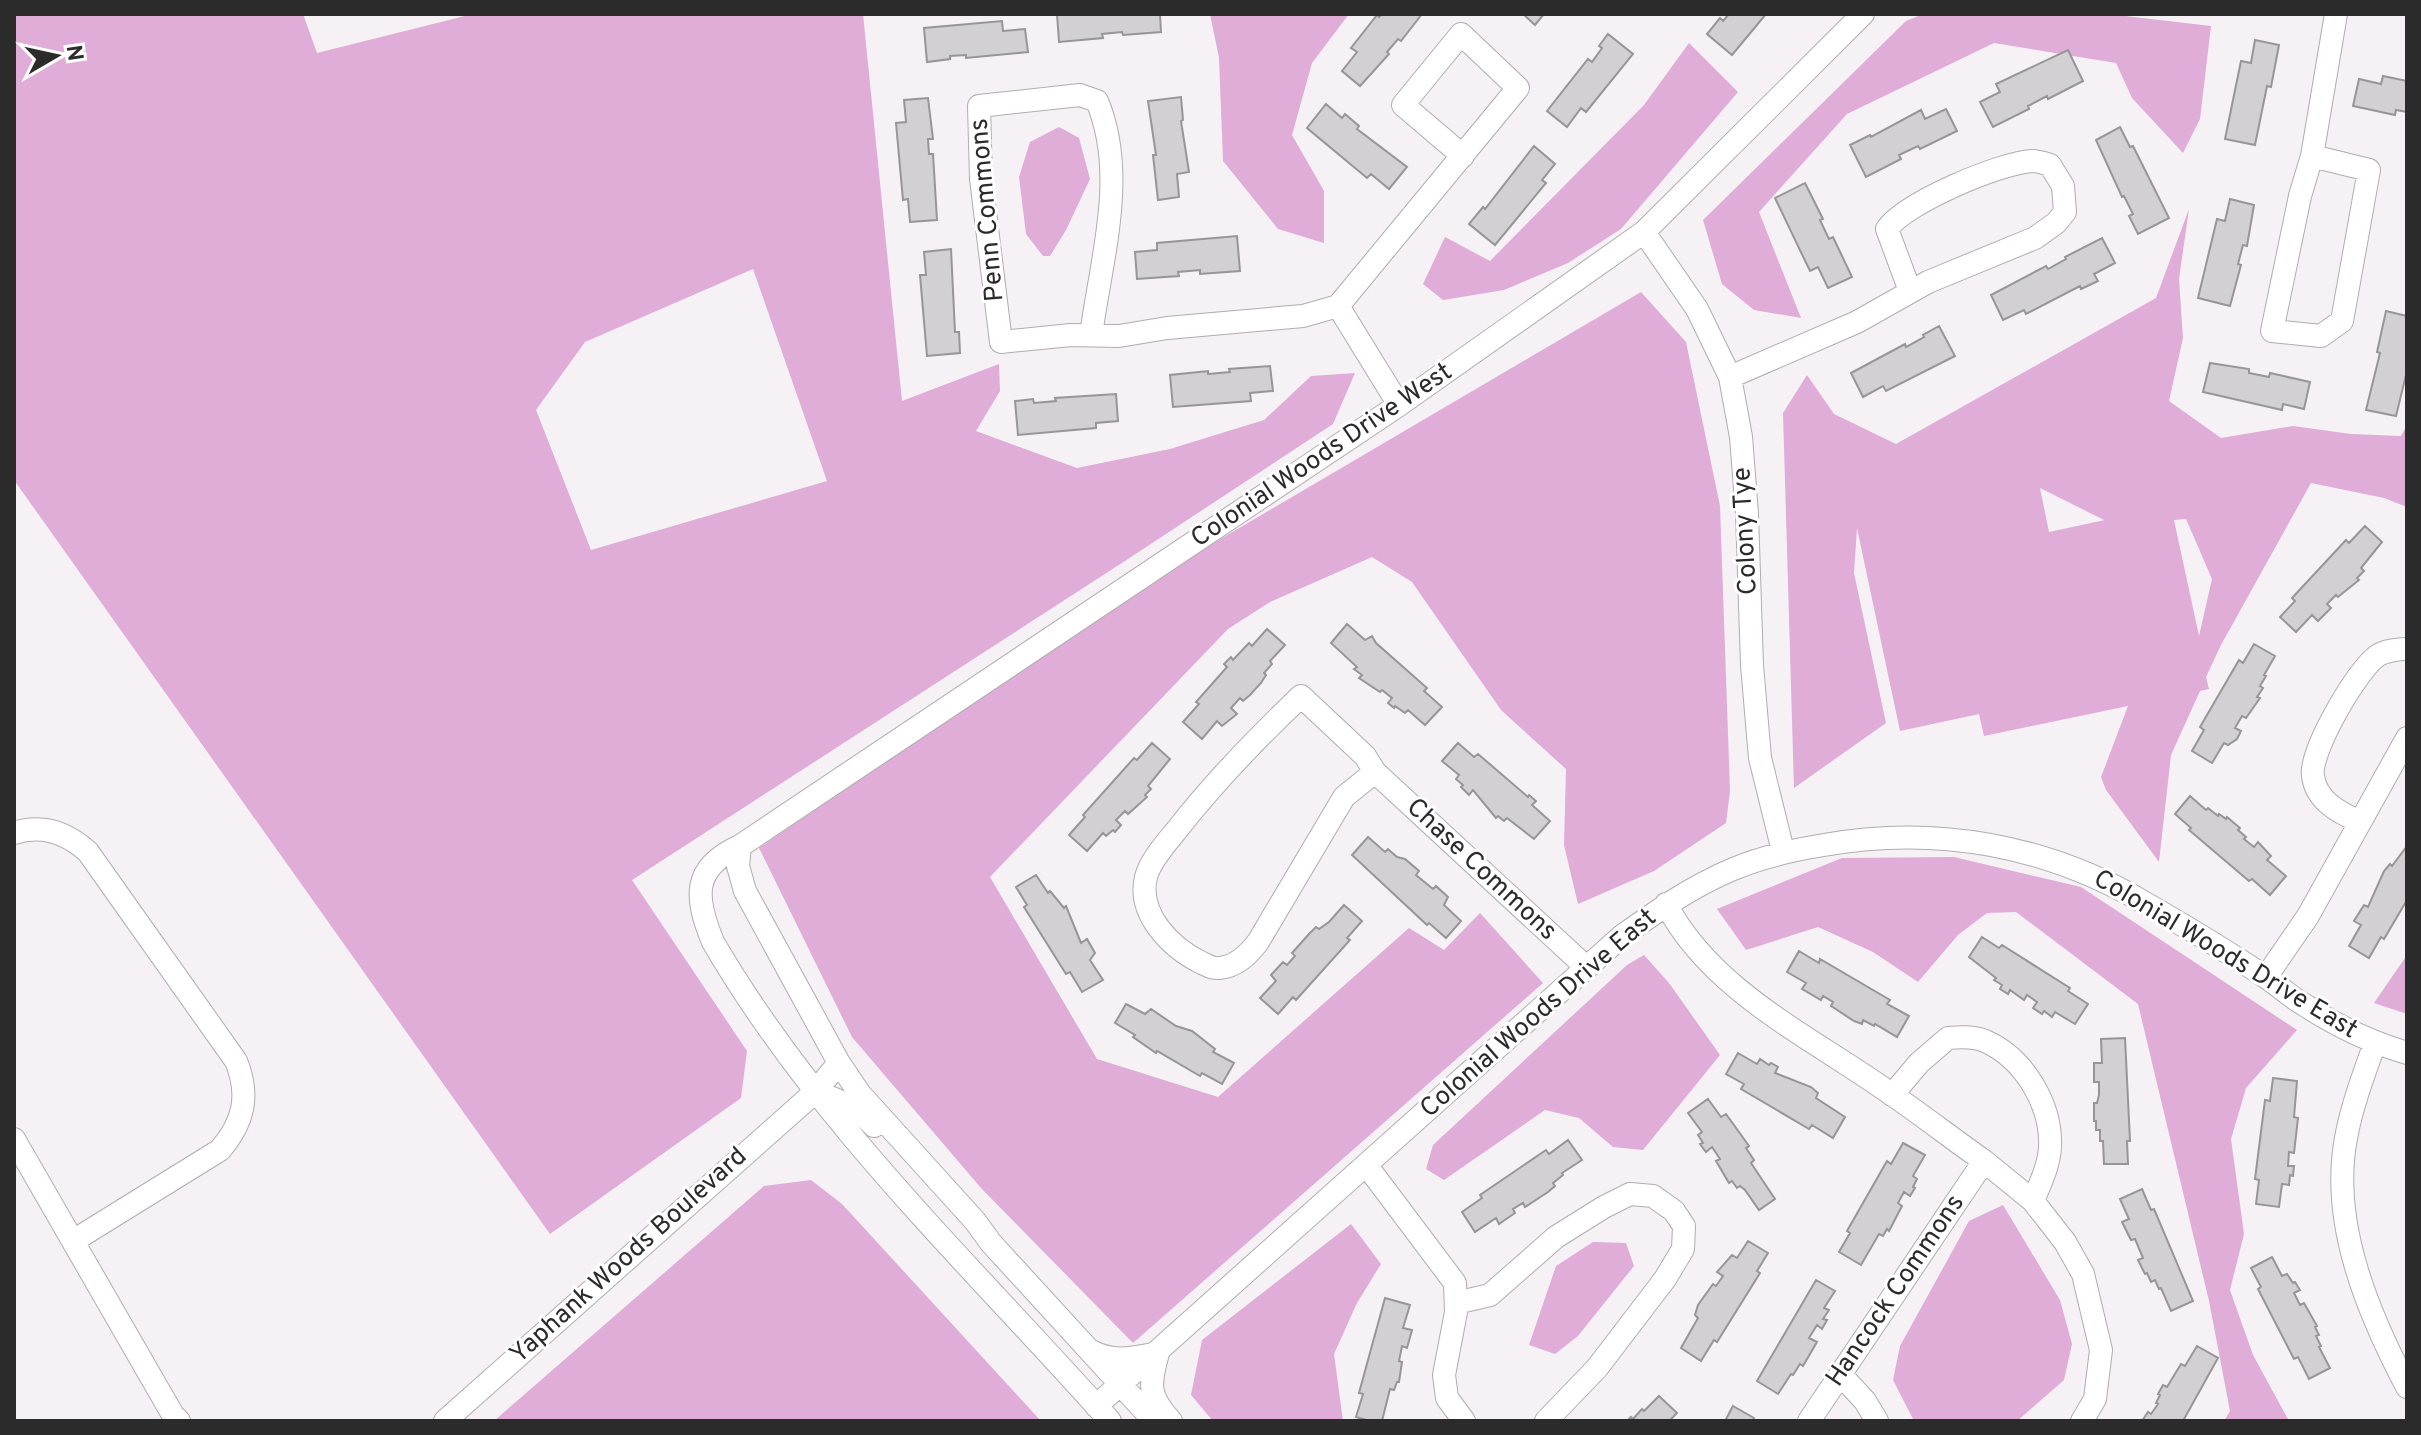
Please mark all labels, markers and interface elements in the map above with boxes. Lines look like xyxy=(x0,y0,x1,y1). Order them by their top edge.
north arrow xyxy=(16,16,96,96)
text: N xyxy=(59,43,88,63)
street label: Penn Commons xyxy=(964,117,1012,303)
street label: Colonial Woods Drive West xyxy=(1185,356,1459,556)
street label: Colony Tye xyxy=(1726,466,1766,596)
street label: Chase Commons xyxy=(1399,792,1563,948)
street label: Colonial Woods Drive East xyxy=(2087,863,2363,1047)
street label: Colonial Woods Drive East xyxy=(1414,902,1664,1126)
street label: Yaphank Woods Boulevard xyxy=(503,1141,755,1371)
street label: Hancock Commons xyxy=(1819,1189,1973,1393)

